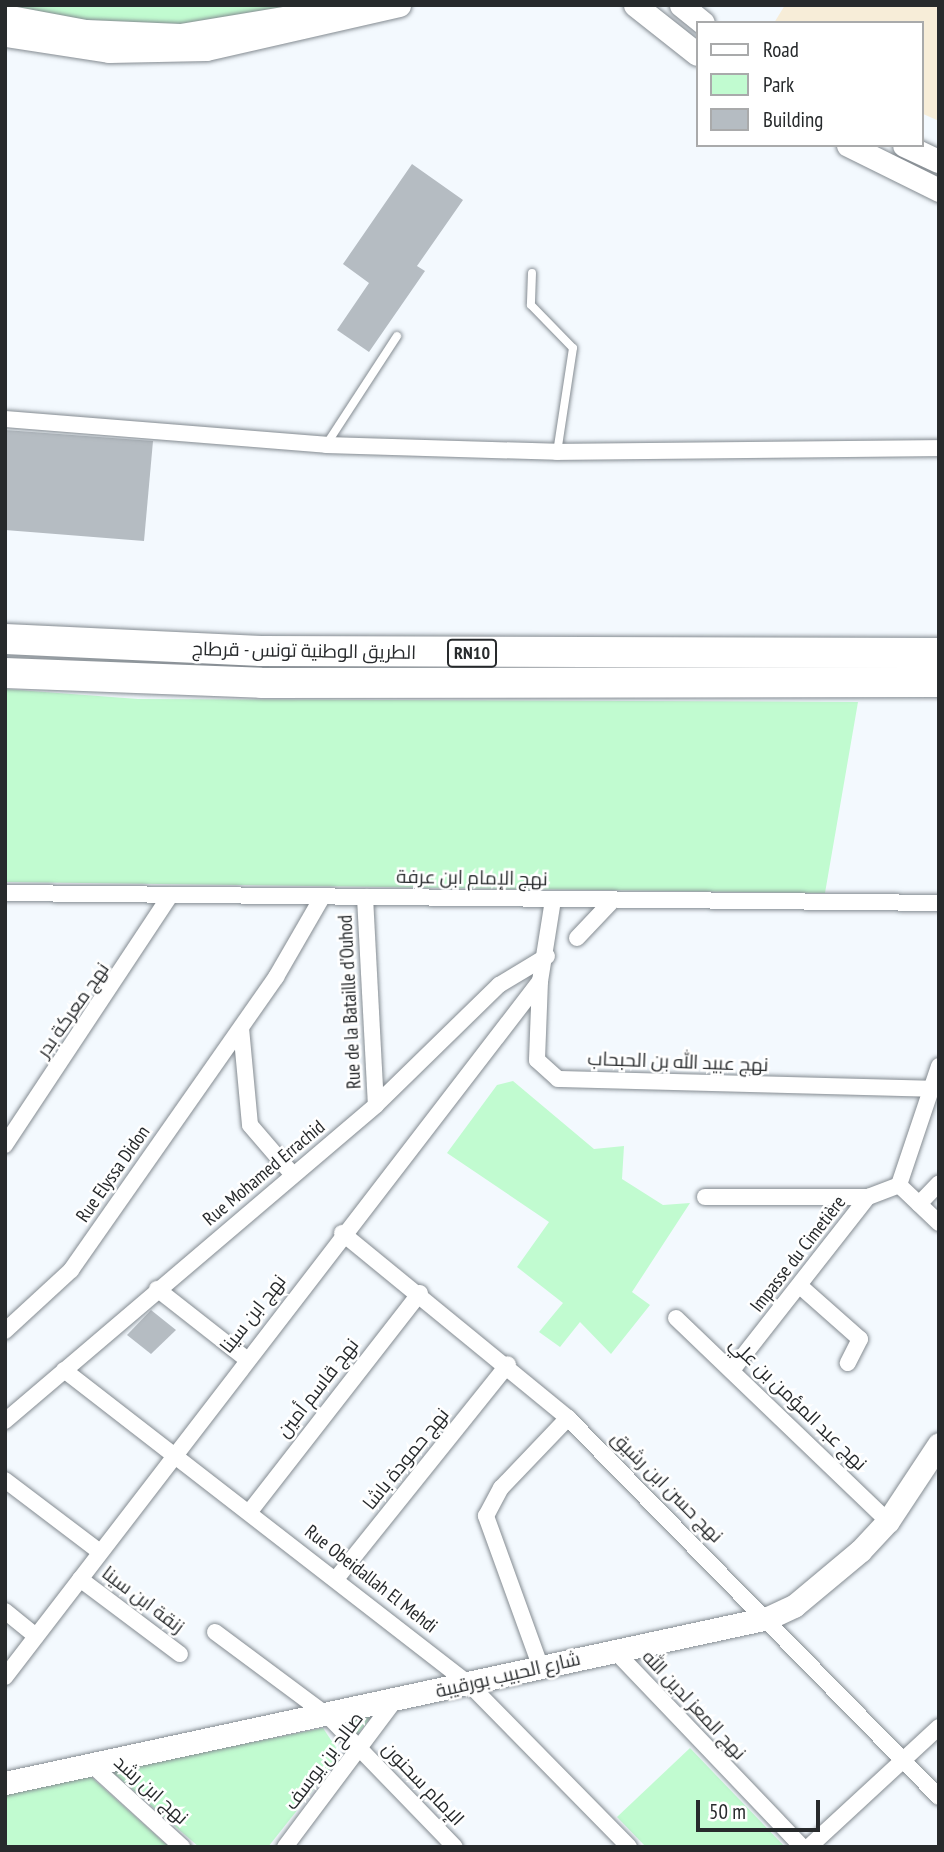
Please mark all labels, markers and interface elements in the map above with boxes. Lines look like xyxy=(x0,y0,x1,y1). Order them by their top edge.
legend xyxy=(696,21,923,147)
text: Road xyxy=(763,36,799,63)
text: Park xyxy=(763,71,794,98)
text: Building xyxy=(763,106,823,133)
street label: الطريق الوطنية تونس - قرطاج xyxy=(191,638,417,664)
road number: RN10 xyxy=(446,638,498,668)
street label: نهج الإمام ابن عرفة xyxy=(396,865,548,891)
street label: Rue de la Bataille d'Ouhod xyxy=(334,914,366,1090)
street label: نهج معركة بدر xyxy=(32,958,114,1062)
street label: نهج عبيد الله بن الحبحاب xyxy=(587,1047,769,1077)
street label: Rue Mohamed Errachid xyxy=(199,1116,329,1230)
street label: Rue Elyssa Didon xyxy=(71,1121,155,1227)
street label: Impasse du Cimetière xyxy=(746,1191,850,1317)
street label: نهج ابن سينا xyxy=(215,1270,291,1358)
street label: نهج عبد المؤمن بن علي xyxy=(725,1333,871,1475)
street label: نهج قاسم أمين xyxy=(272,1334,364,1442)
street label: نهج حمودة باشا xyxy=(358,1404,454,1514)
street label: نهج حسن ابن رشيق xyxy=(607,1427,727,1547)
street label: Rue Obeidallah El Mehdi xyxy=(300,1520,442,1638)
street label: زنقة ابن سينا xyxy=(97,1562,189,1638)
street label: نهج المعز لدين الله xyxy=(637,1645,751,1765)
street label: شارع الحبيب بورقيبة xyxy=(433,1647,583,1703)
street label: صالح بن يوسف xyxy=(280,1708,368,1814)
street label: الإمام سحنون xyxy=(377,1737,469,1831)
street label: نهج ابن رشد xyxy=(109,1751,193,1829)
scale bar xyxy=(699,1786,823,1830)
text: 50 m xyxy=(709,1798,746,1825)

